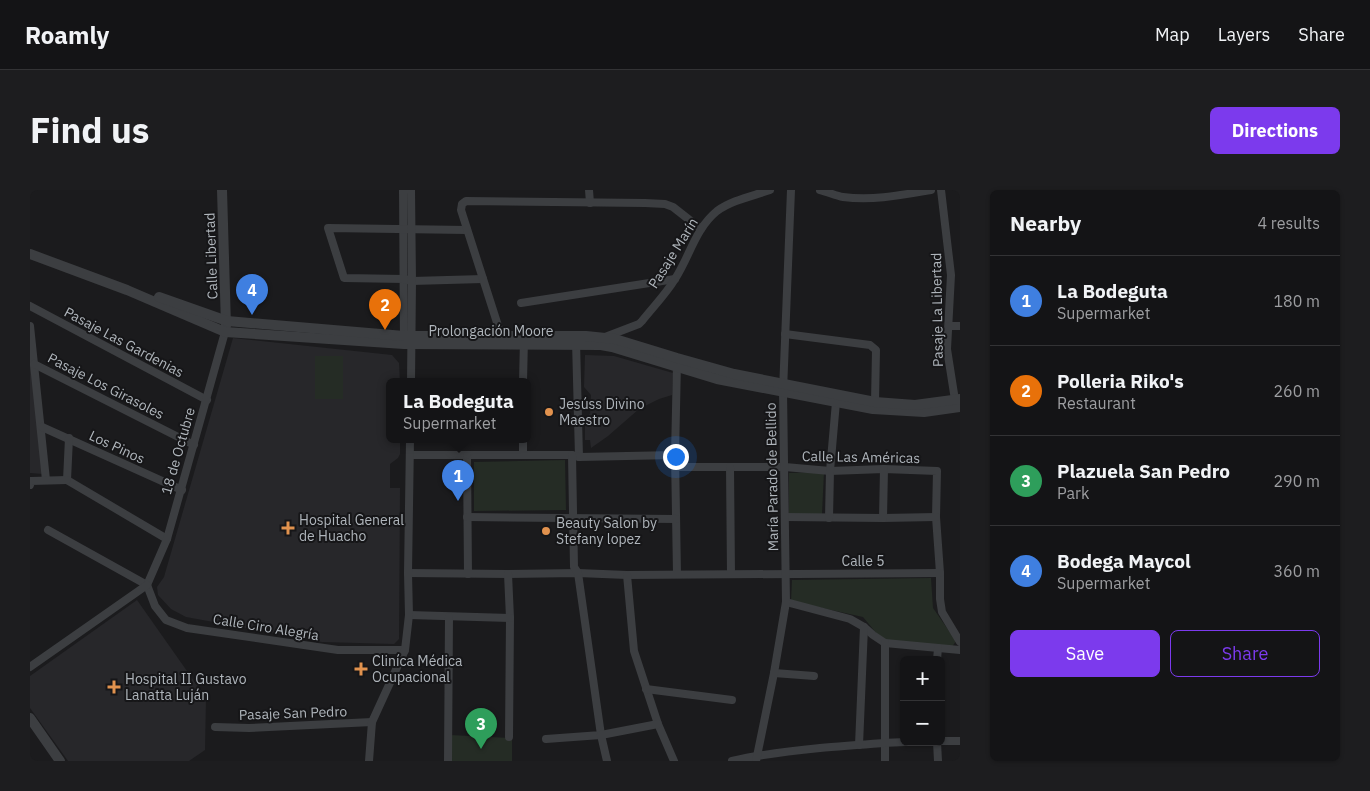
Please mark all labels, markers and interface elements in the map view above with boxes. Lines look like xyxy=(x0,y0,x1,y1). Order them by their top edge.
text: Roamly xyxy=(25,19,109,51)
text: Map xyxy=(1155,23,1190,46)
text: Layers xyxy=(1218,23,1270,46)
text: Share xyxy=(1298,23,1345,46)
text: Find us xyxy=(30,107,149,153)
button: Directions xyxy=(1210,107,1340,154)
text: Nearby xyxy=(1010,209,1081,237)
street label: Calle Libertad xyxy=(200,212,222,300)
text: 4 results xyxy=(1257,213,1320,233)
street label: Pasaje Marín xyxy=(644,214,702,292)
street label: Pasaje La Libertad xyxy=(927,253,947,367)
pin: 4 xyxy=(236,274,268,315)
text: La Bodeguta xyxy=(1057,279,1168,303)
pin: 2 xyxy=(369,289,401,330)
text: 1 xyxy=(1021,291,1031,311)
text: 180 m xyxy=(1273,291,1320,311)
street label: Pasaje Las Gardenias xyxy=(61,303,187,381)
text: Supermarket xyxy=(1057,303,1150,323)
street label: Prolongación Moore xyxy=(428,322,554,340)
street label: Pasaje Los Girasoles xyxy=(45,349,167,423)
text: Polleria Riko's xyxy=(1057,369,1184,393)
popup xyxy=(386,378,531,443)
text: 2 xyxy=(1021,381,1031,401)
text: 260 m xyxy=(1273,381,1320,401)
text: La Bodeguta xyxy=(403,389,514,413)
text: Restaurant xyxy=(1057,393,1136,413)
place label: Jesúss Divino Maestro xyxy=(559,395,645,429)
street label: María Parado de Bellido xyxy=(762,402,782,552)
street label: 18 de Octubre xyxy=(157,405,199,497)
marker: Jesúss Divino Maestro xyxy=(543,406,555,418)
text: Supermarket xyxy=(403,413,496,433)
street label: Los Pinos xyxy=(86,426,148,468)
your location xyxy=(663,444,689,470)
street label: Calle Las Américas xyxy=(802,447,920,467)
text: Plazuela San Pedro xyxy=(1057,459,1230,483)
pin: 1 xyxy=(442,460,474,501)
text: 3 xyxy=(1021,471,1031,491)
text: 290 m xyxy=(1273,471,1320,491)
text: Park xyxy=(1057,483,1089,503)
place label: Hospital General de Huacho xyxy=(299,511,404,545)
place label: Beauty Salon by Stefany lopez xyxy=(556,514,657,548)
marker: Hospital General de Huacho xyxy=(281,521,295,535)
marker: Beauty Salon by Stefany lopez xyxy=(540,525,552,537)
text: Bodega Maycol xyxy=(1057,549,1191,573)
street label: Calle 5 xyxy=(841,552,885,570)
text: 4 xyxy=(1021,561,1031,581)
text: 360 m xyxy=(1273,561,1320,581)
text: Supermarket xyxy=(1057,573,1150,593)
street label: Calle Ciro Alegría xyxy=(212,610,321,644)
button: Save xyxy=(1010,630,1160,677)
button: Share xyxy=(1170,630,1320,677)
place label: Cliníca Médica Ocupacional xyxy=(372,652,463,686)
map controls xyxy=(900,656,945,746)
button: + xyxy=(900,656,945,701)
marker: Cliníca Médica Ocupacional xyxy=(354,662,368,676)
place label: Hospital II Gustavo Lanatta Luján xyxy=(125,670,247,704)
marker: Hospital II Gustavo Lanatta Luján xyxy=(107,680,121,694)
button: − xyxy=(900,701,945,746)
street label: Pasaje San Pedro xyxy=(239,702,348,724)
pin: 3 xyxy=(465,708,497,749)

